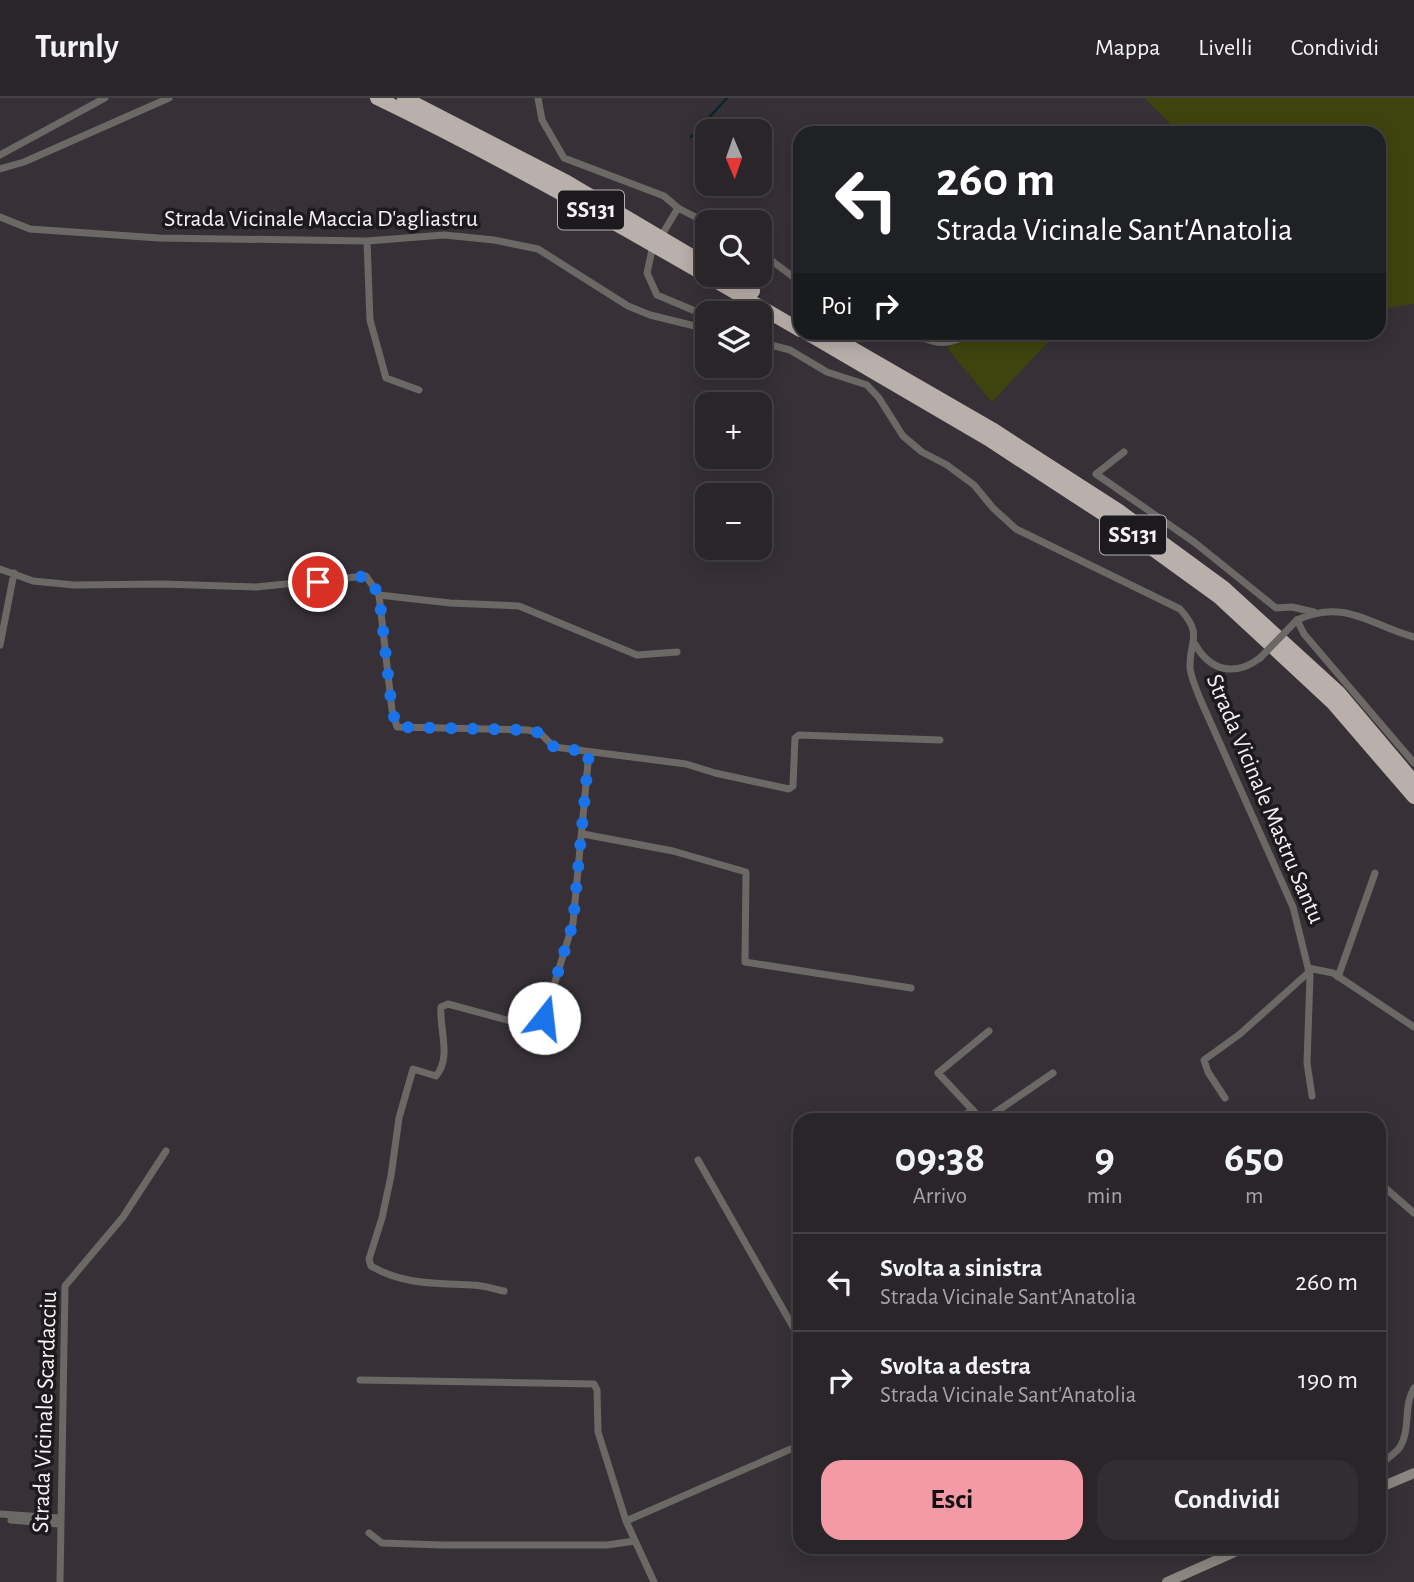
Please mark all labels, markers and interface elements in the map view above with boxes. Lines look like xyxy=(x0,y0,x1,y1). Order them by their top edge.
text: Turnly xyxy=(35,31,119,64)
text: Mappa xyxy=(1095,36,1160,60)
text: Livelli xyxy=(1198,36,1253,60)
text: Condividi xyxy=(1291,36,1379,60)
north arrow xyxy=(695,119,772,196)
map controls xyxy=(695,119,772,560)
icon: left xyxy=(821,154,912,245)
text: 260 m xyxy=(936,156,1055,205)
road number: SS131 xyxy=(558,190,624,230)
street label: Strada Vicinale Maccia D'agliastru xyxy=(164,207,478,231)
button: search xyxy=(695,210,772,287)
text: Strada Vicinale Sant'Anatolia xyxy=(936,214,1293,246)
icon: right xyxy=(867,287,905,325)
text: Poi xyxy=(821,293,853,319)
button: layers xyxy=(695,301,772,378)
button: + xyxy=(695,392,772,469)
button: − xyxy=(695,483,772,560)
road number: SS131 xyxy=(1100,516,1166,555)
pin xyxy=(288,552,348,612)
icon: arrive xyxy=(299,563,337,601)
street label: Strada Vicinale Mastru Santu xyxy=(1202,671,1328,927)
position arrow xyxy=(507,981,581,1055)
text: 09:38 xyxy=(895,1137,985,1179)
text: 9 xyxy=(1094,1137,1115,1179)
text: 650 xyxy=(1224,1137,1284,1179)
text: Arrivo xyxy=(913,1185,967,1208)
text: min xyxy=(1087,1185,1123,1208)
text: m xyxy=(1245,1185,1263,1208)
text: Svolta a sinistra xyxy=(880,1255,1042,1281)
icon: left xyxy=(821,1263,859,1301)
text: 260 m xyxy=(1295,1269,1358,1295)
text: Strada Vicinale Sant'Anatolia xyxy=(880,1286,1137,1309)
street label: Strada Vicinale Scardacciu xyxy=(29,1290,61,1534)
text: Svolta a destra xyxy=(880,1353,1031,1379)
icon: right xyxy=(821,1361,859,1399)
text: 190 m xyxy=(1298,1367,1358,1393)
text: Strada Vicinale Sant'Anatolia xyxy=(880,1384,1137,1407)
button: Esci xyxy=(821,1460,1083,1540)
button: Condividi xyxy=(1097,1460,1358,1540)

